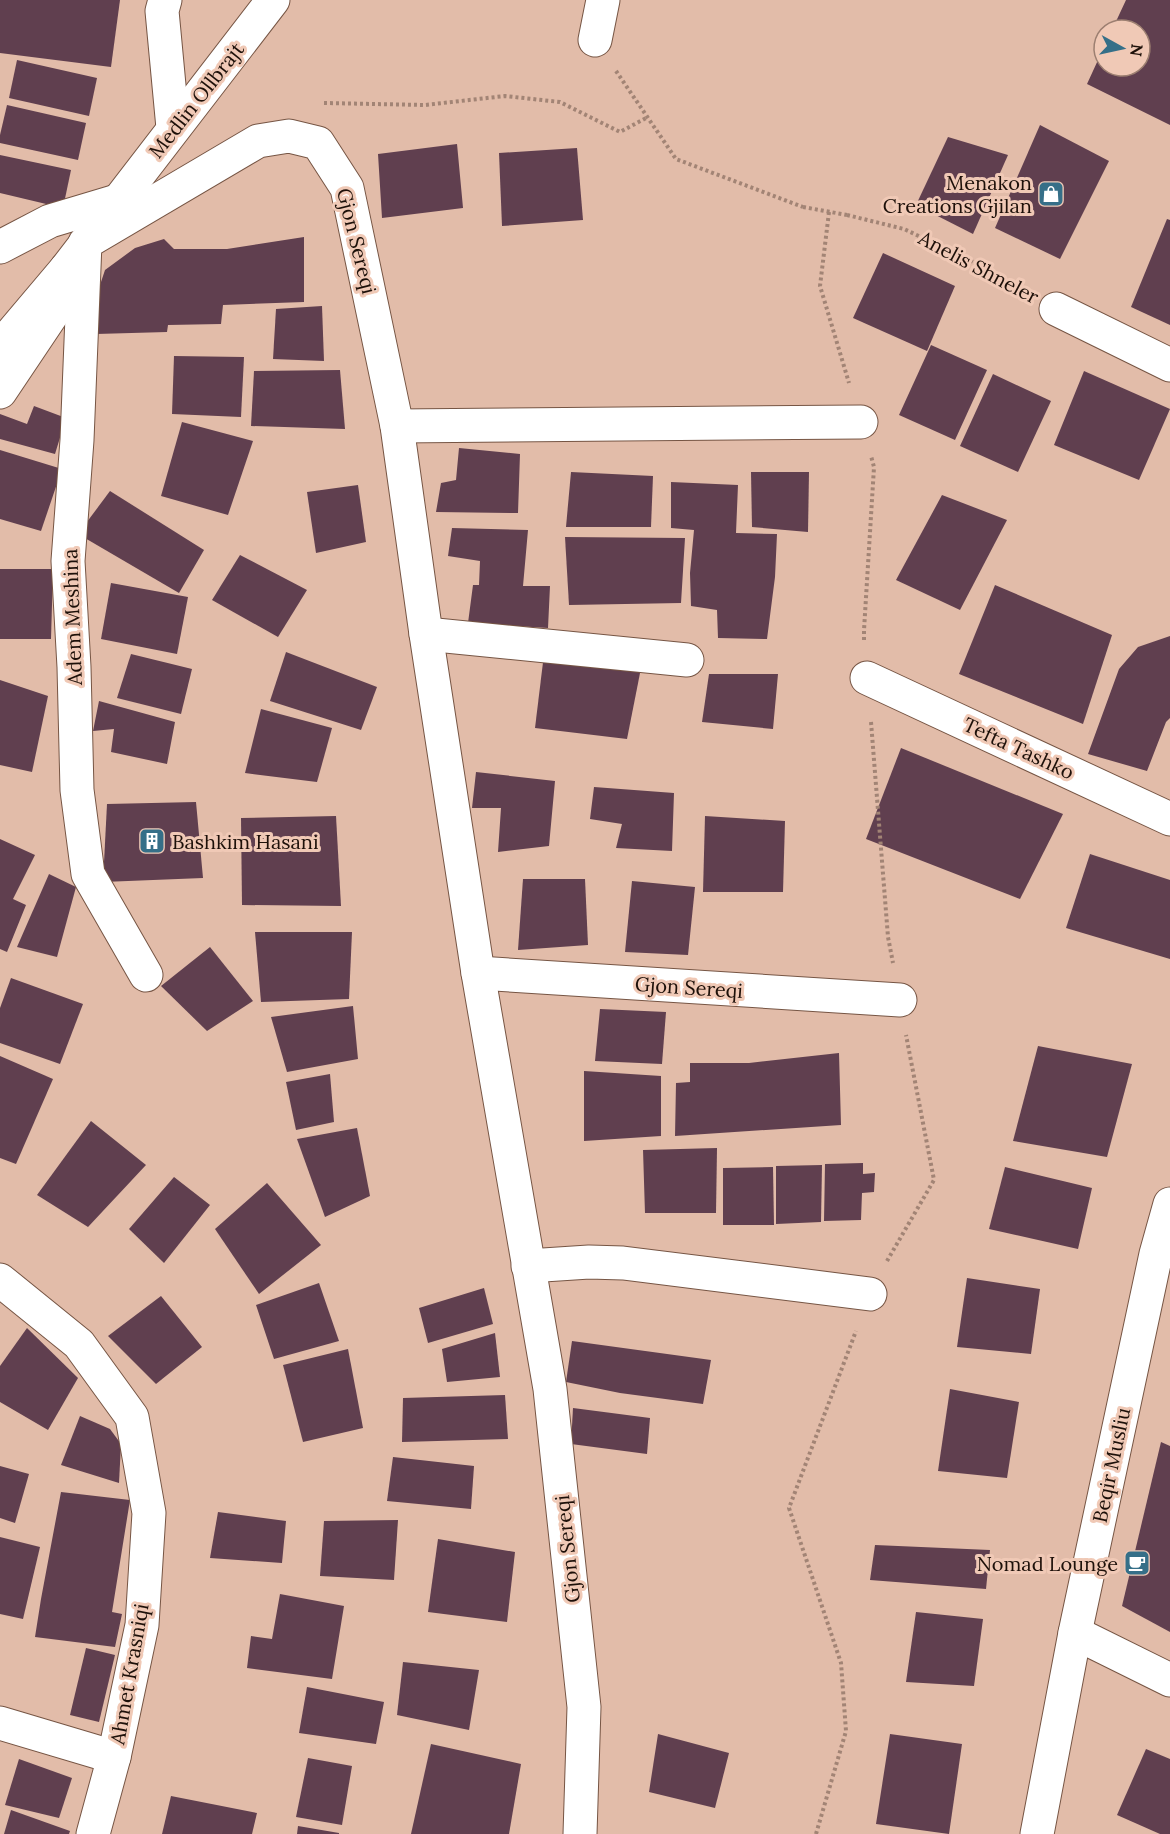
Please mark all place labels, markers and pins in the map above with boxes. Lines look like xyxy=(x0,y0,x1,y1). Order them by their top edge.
place label: Menakon Creations Gjilan xyxy=(883,170,1032,218)
shop icon: Menakon Creations Gjilan xyxy=(1036,179,1066,209)
building icon: Bashkim Hasani xyxy=(137,826,167,856)
place label: Bashkim Hasani xyxy=(172,829,319,854)
cafe icon: Nomad Lounge xyxy=(1122,1548,1152,1578)
place label: Nomad Lounge xyxy=(977,1551,1118,1576)

